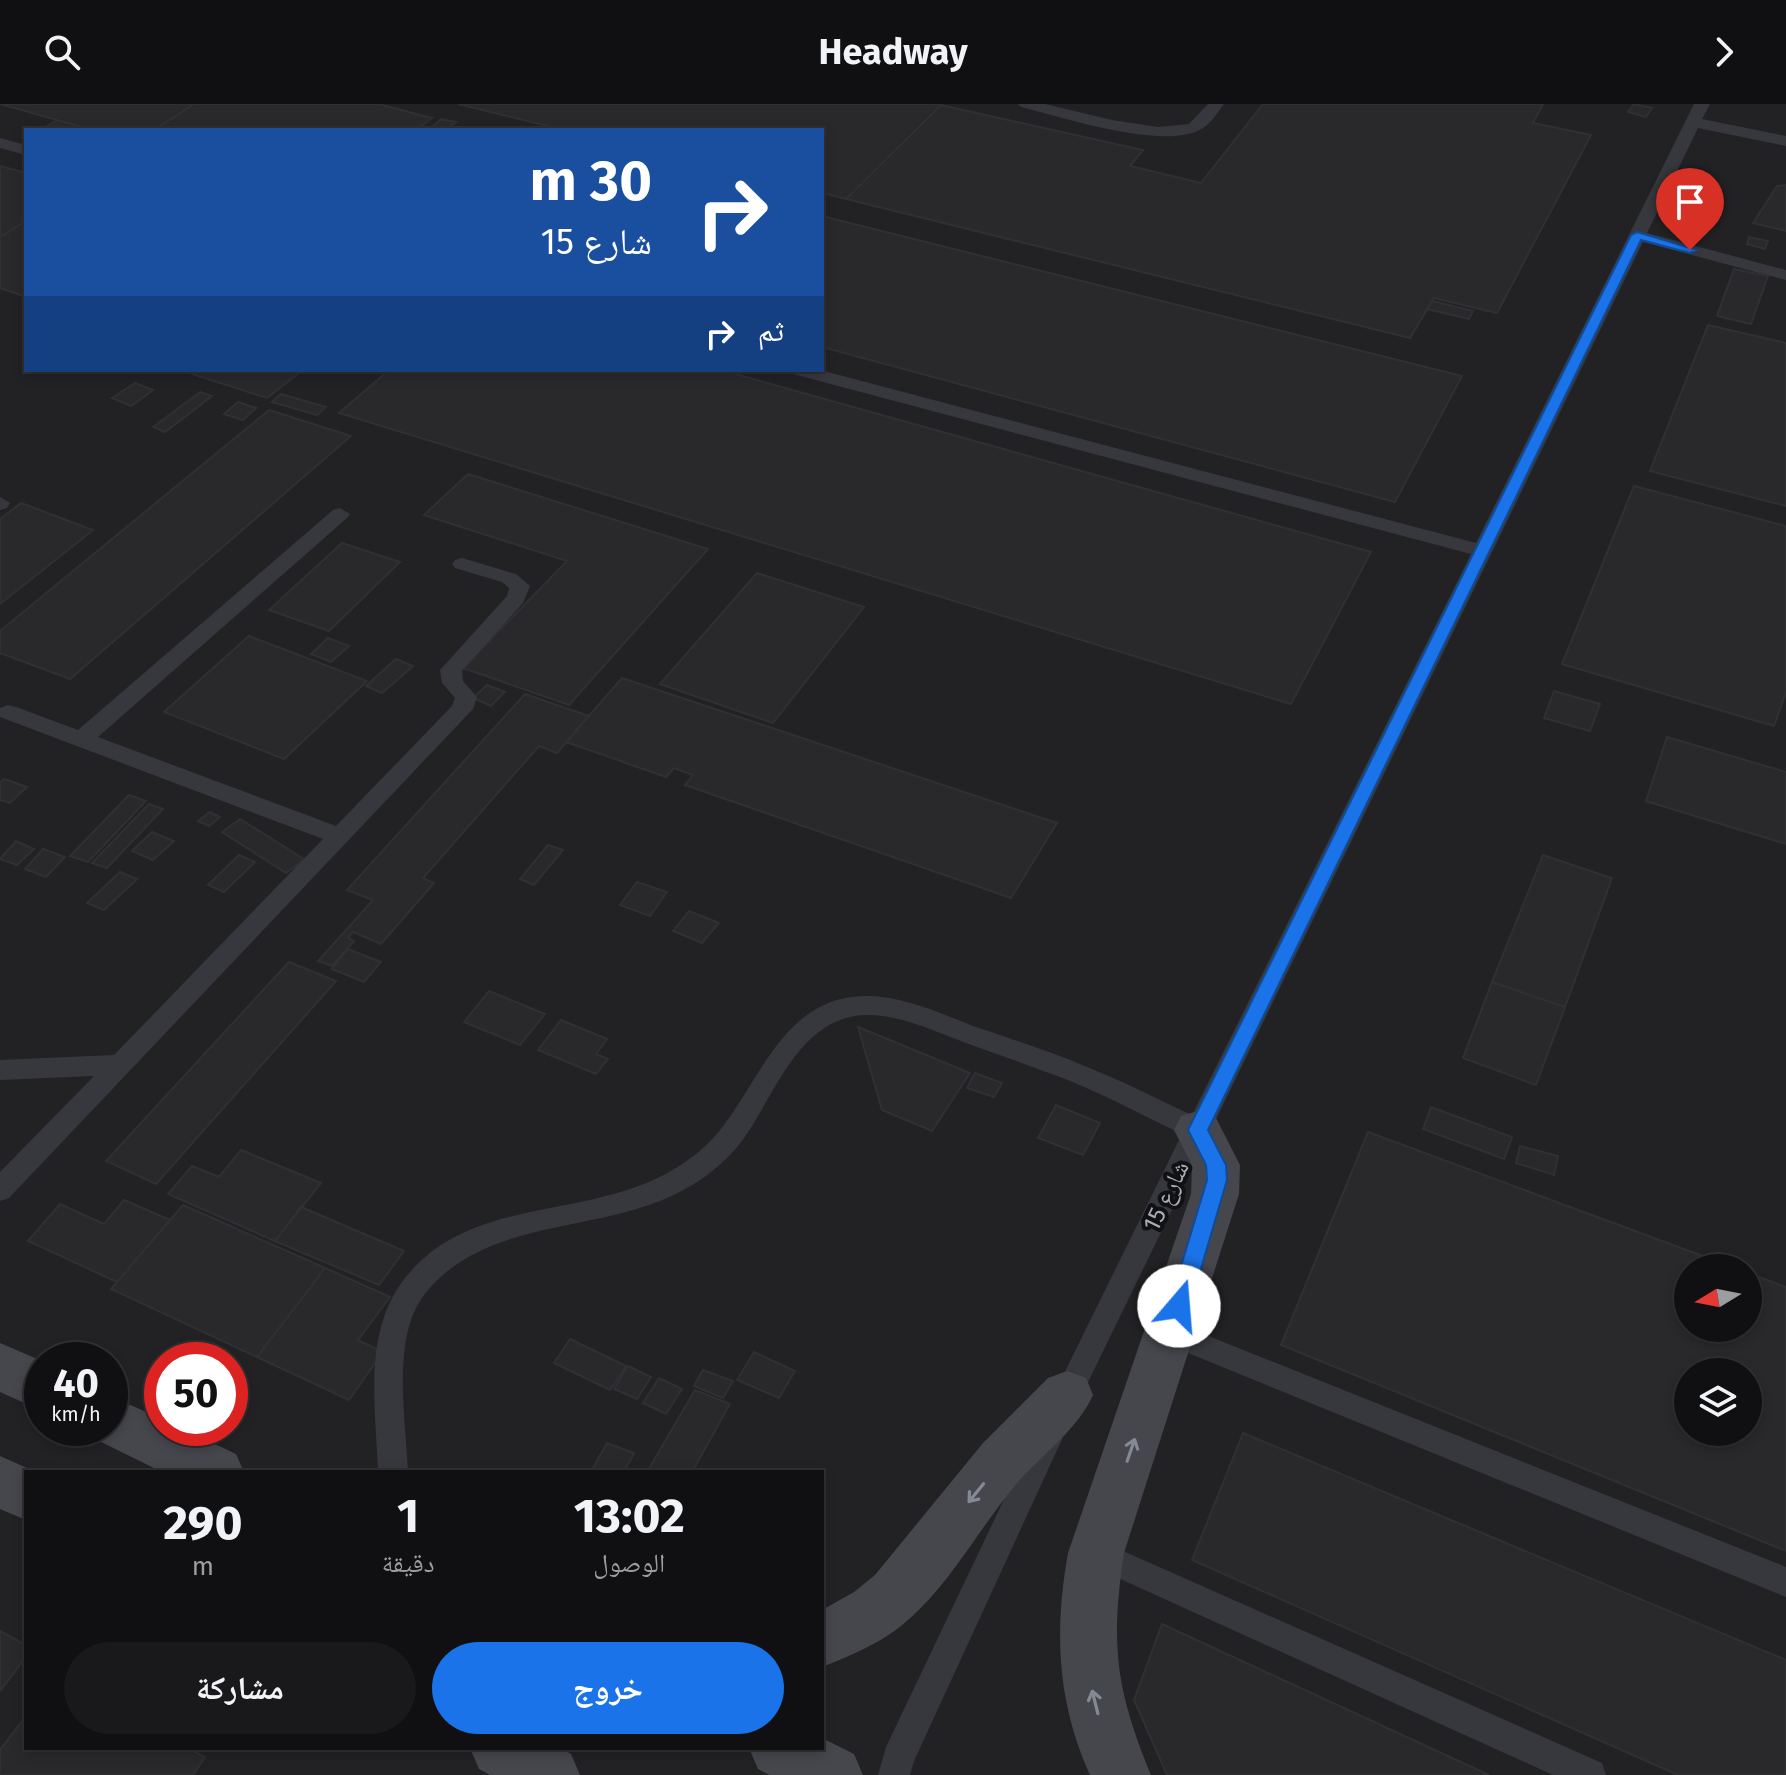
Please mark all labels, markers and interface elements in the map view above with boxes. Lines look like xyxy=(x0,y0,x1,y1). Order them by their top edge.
icon: search xyxy=(40,30,84,74)
text: Headway xyxy=(818,30,968,74)
icon: forward xyxy=(1702,30,1746,74)
text: 30 m xyxy=(530,148,652,215)
icon: right xyxy=(680,160,784,264)
pin xyxy=(1656,168,1724,250)
icon: arrive xyxy=(1668,180,1712,224)
text: شارع 15 xyxy=(540,220,652,264)
icon: right xyxy=(698,312,742,356)
text: ثم xyxy=(758,313,784,349)
street label: شارع 15 xyxy=(1137,1156,1196,1236)
north arrow xyxy=(1674,1254,1762,1342)
map controls xyxy=(1674,1254,1762,1446)
position arrow xyxy=(1137,1264,1221,1348)
speed limit sign: 50 xyxy=(144,1342,248,1446)
button: layers xyxy=(1674,1358,1762,1446)
text: 40 xyxy=(53,1360,99,1408)
text: km/h xyxy=(51,1402,101,1426)
one-way arrow xyxy=(1125,1437,1140,1462)
one-way arrow xyxy=(967,1482,984,1503)
text: 1 xyxy=(397,1487,419,1545)
text: 13:02 xyxy=(574,1487,685,1545)
text: 290 xyxy=(163,1494,243,1552)
text: دقيقة xyxy=(382,1548,435,1579)
text: الوصول xyxy=(593,1548,665,1579)
text: m xyxy=(192,1551,214,1582)
button: مشاركة xyxy=(64,1642,416,1734)
button: خروج xyxy=(432,1642,784,1734)
one-way arrow xyxy=(1086,1689,1101,1715)

